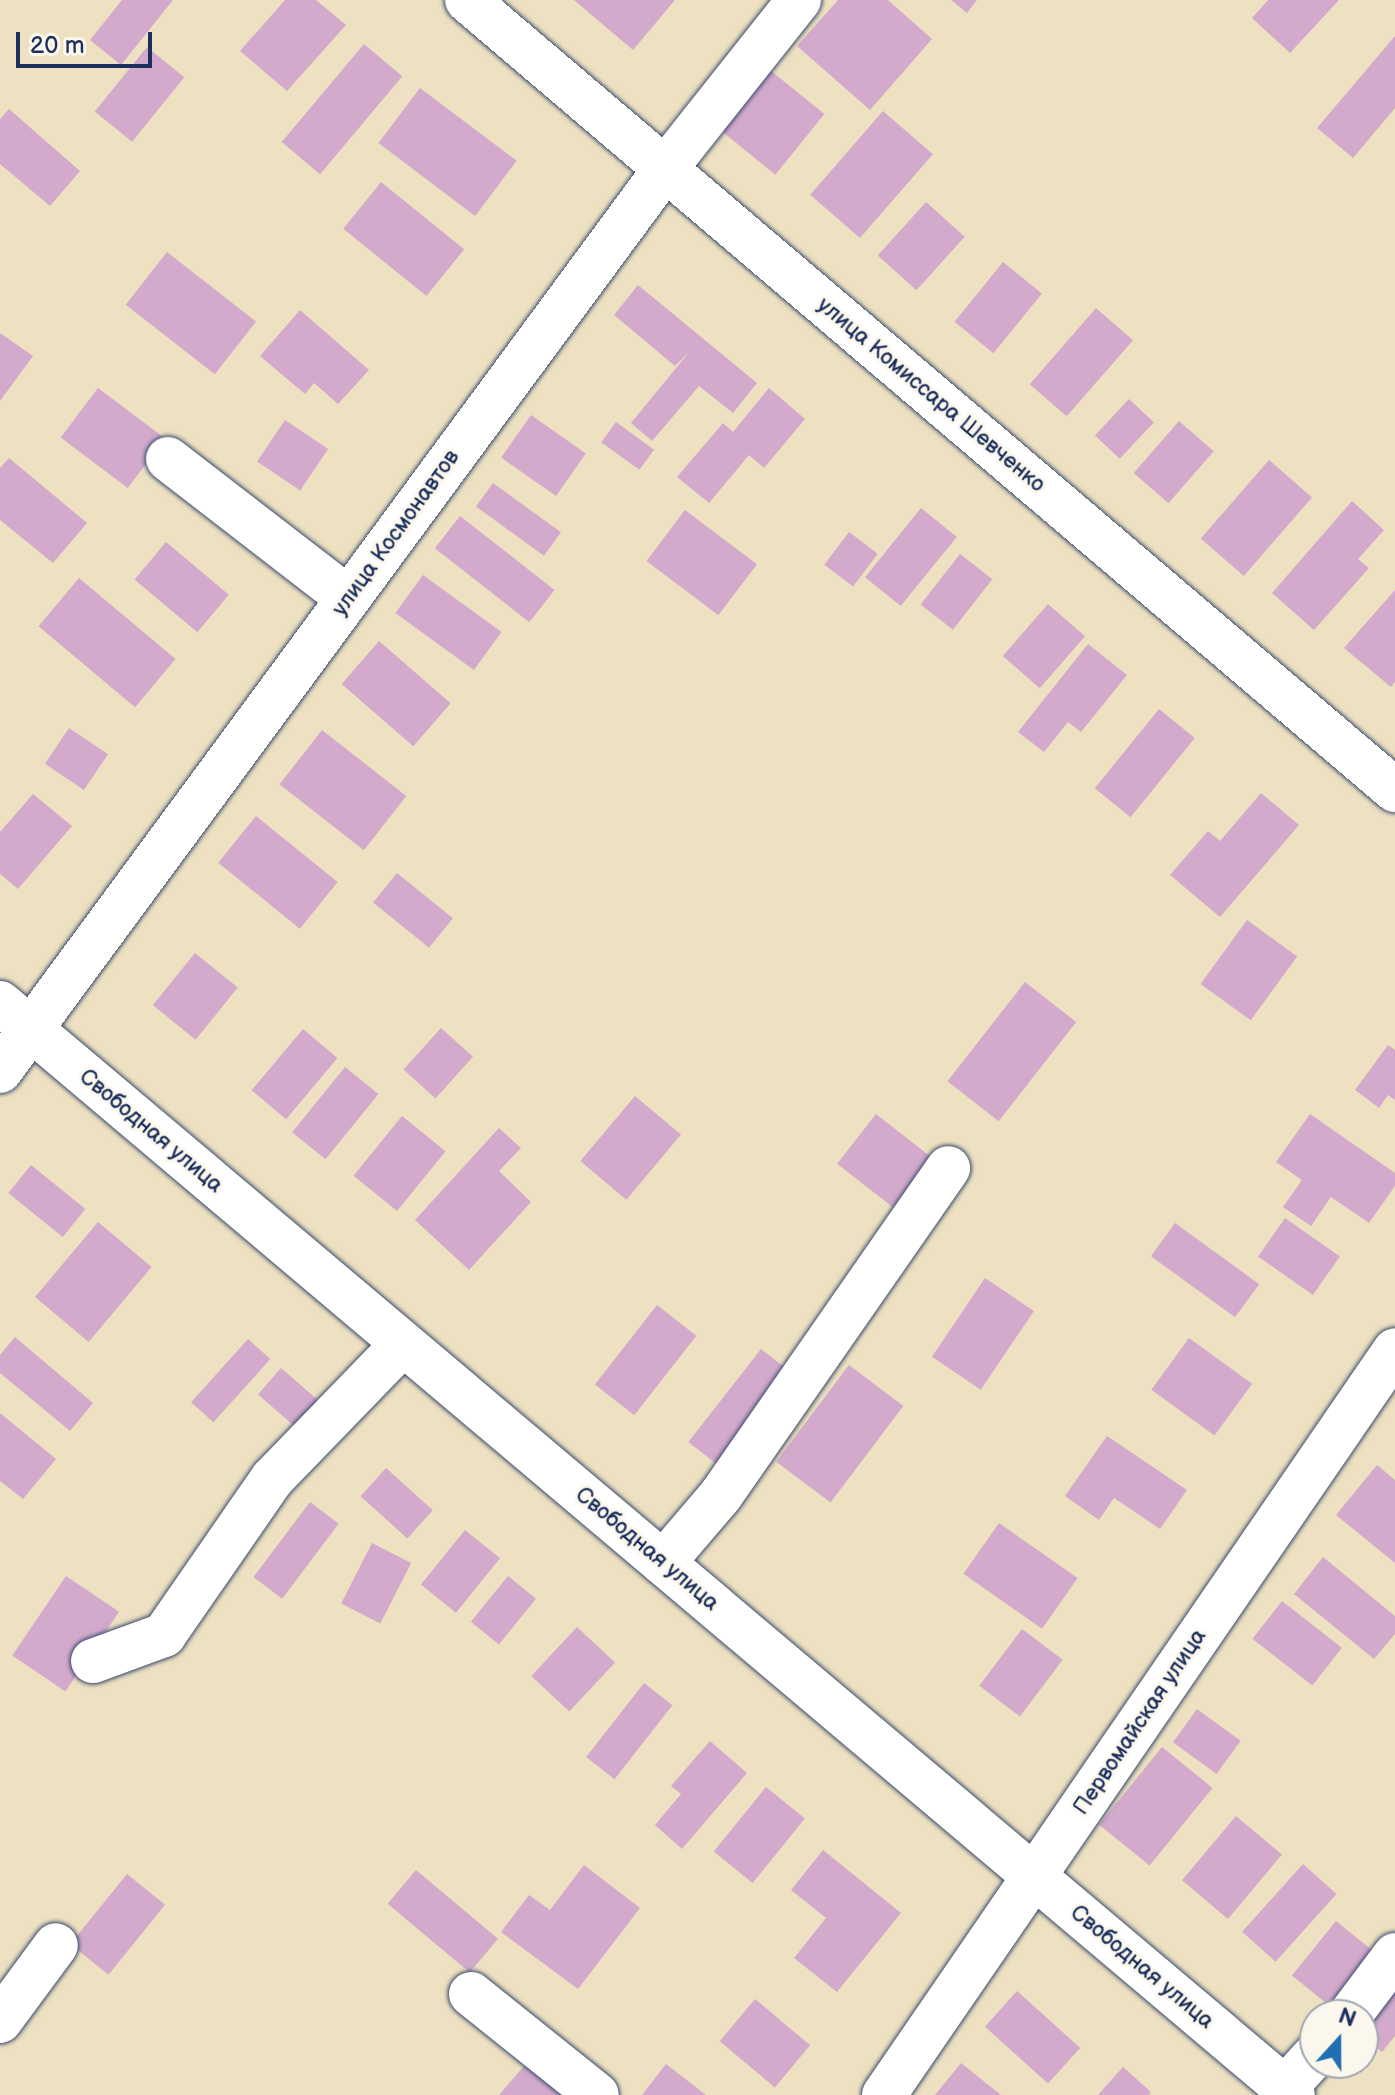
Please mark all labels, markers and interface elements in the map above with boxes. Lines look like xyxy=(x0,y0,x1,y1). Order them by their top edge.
scale bar xyxy=(20,16,156,66)
text: 20 m xyxy=(30,31,85,60)
street label: улица Комиссара Шевченко xyxy=(812,292,1050,498)
street label: улица Космонавтов xyxy=(327,445,465,621)
street label: Свободная улица xyxy=(74,1063,228,1199)
street label: Свободная улица xyxy=(570,1481,724,1617)
street label: Первомайская улица xyxy=(1068,1624,1212,1820)
street label: Свободная улица xyxy=(1065,1899,1219,2035)
north arrow xyxy=(1299,1999,1379,2079)
text: N xyxy=(1335,2002,1360,2034)

